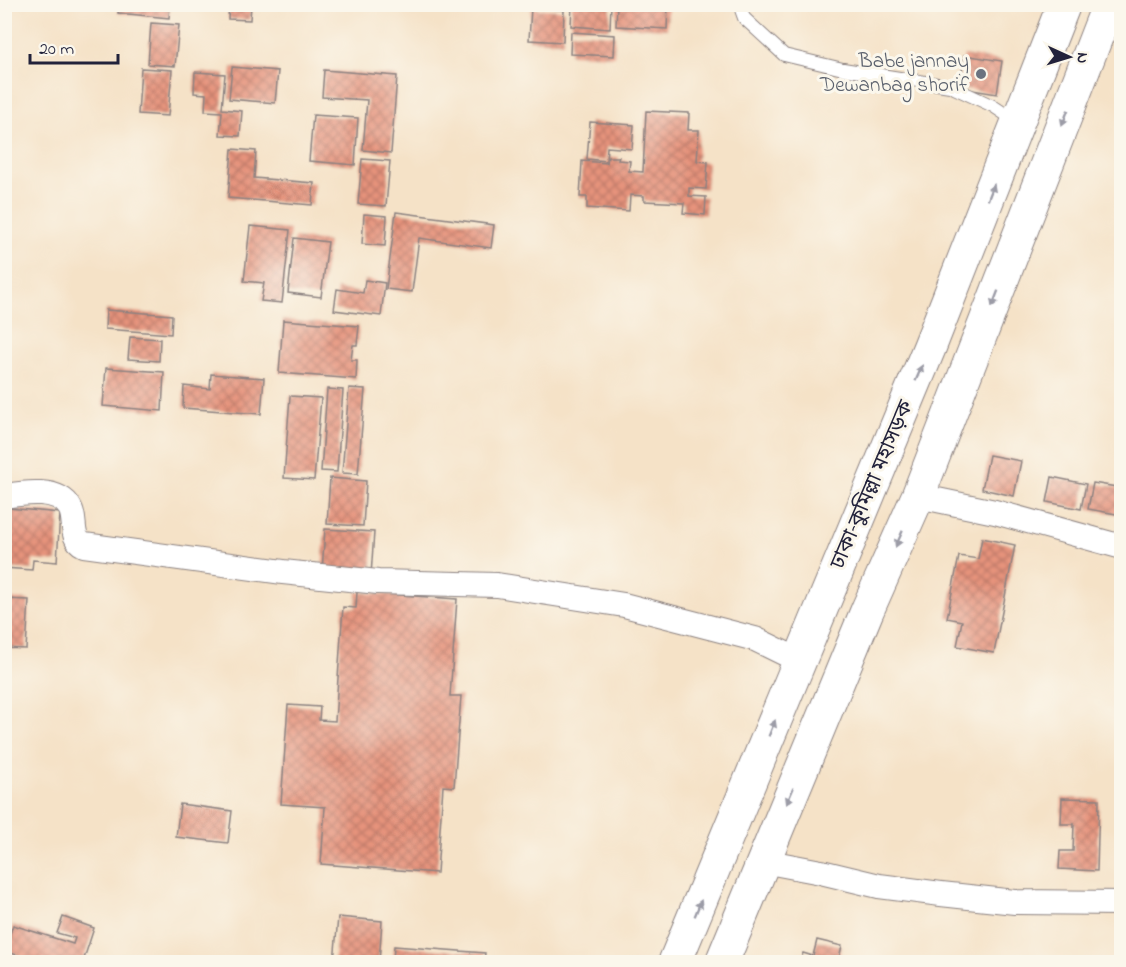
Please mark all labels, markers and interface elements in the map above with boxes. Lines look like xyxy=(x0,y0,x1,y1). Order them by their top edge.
scale bar xyxy=(30,27,118,65)
north arrow xyxy=(1039,27,1099,87)
text: 20 m xyxy=(39,37,74,63)
place label: Babe jannay Dewanbag shorif xyxy=(819,47,969,103)
text: N xyxy=(1070,52,1094,64)
marker: Babe jannay Dewanbag shorif xyxy=(974,67,988,81)
one-way arrow xyxy=(1060,109,1070,127)
one-way arrow xyxy=(987,183,996,201)
one-way arrow xyxy=(989,291,999,309)
one-way arrow xyxy=(914,364,924,382)
street label: ঢাকা–কুমিল্লা মহাসড়ক xyxy=(824,395,922,575)
one-way arrow xyxy=(894,530,903,548)
one-way arrow xyxy=(768,719,777,737)
one-way arrow xyxy=(785,787,795,805)
one-way arrow xyxy=(693,899,703,917)

